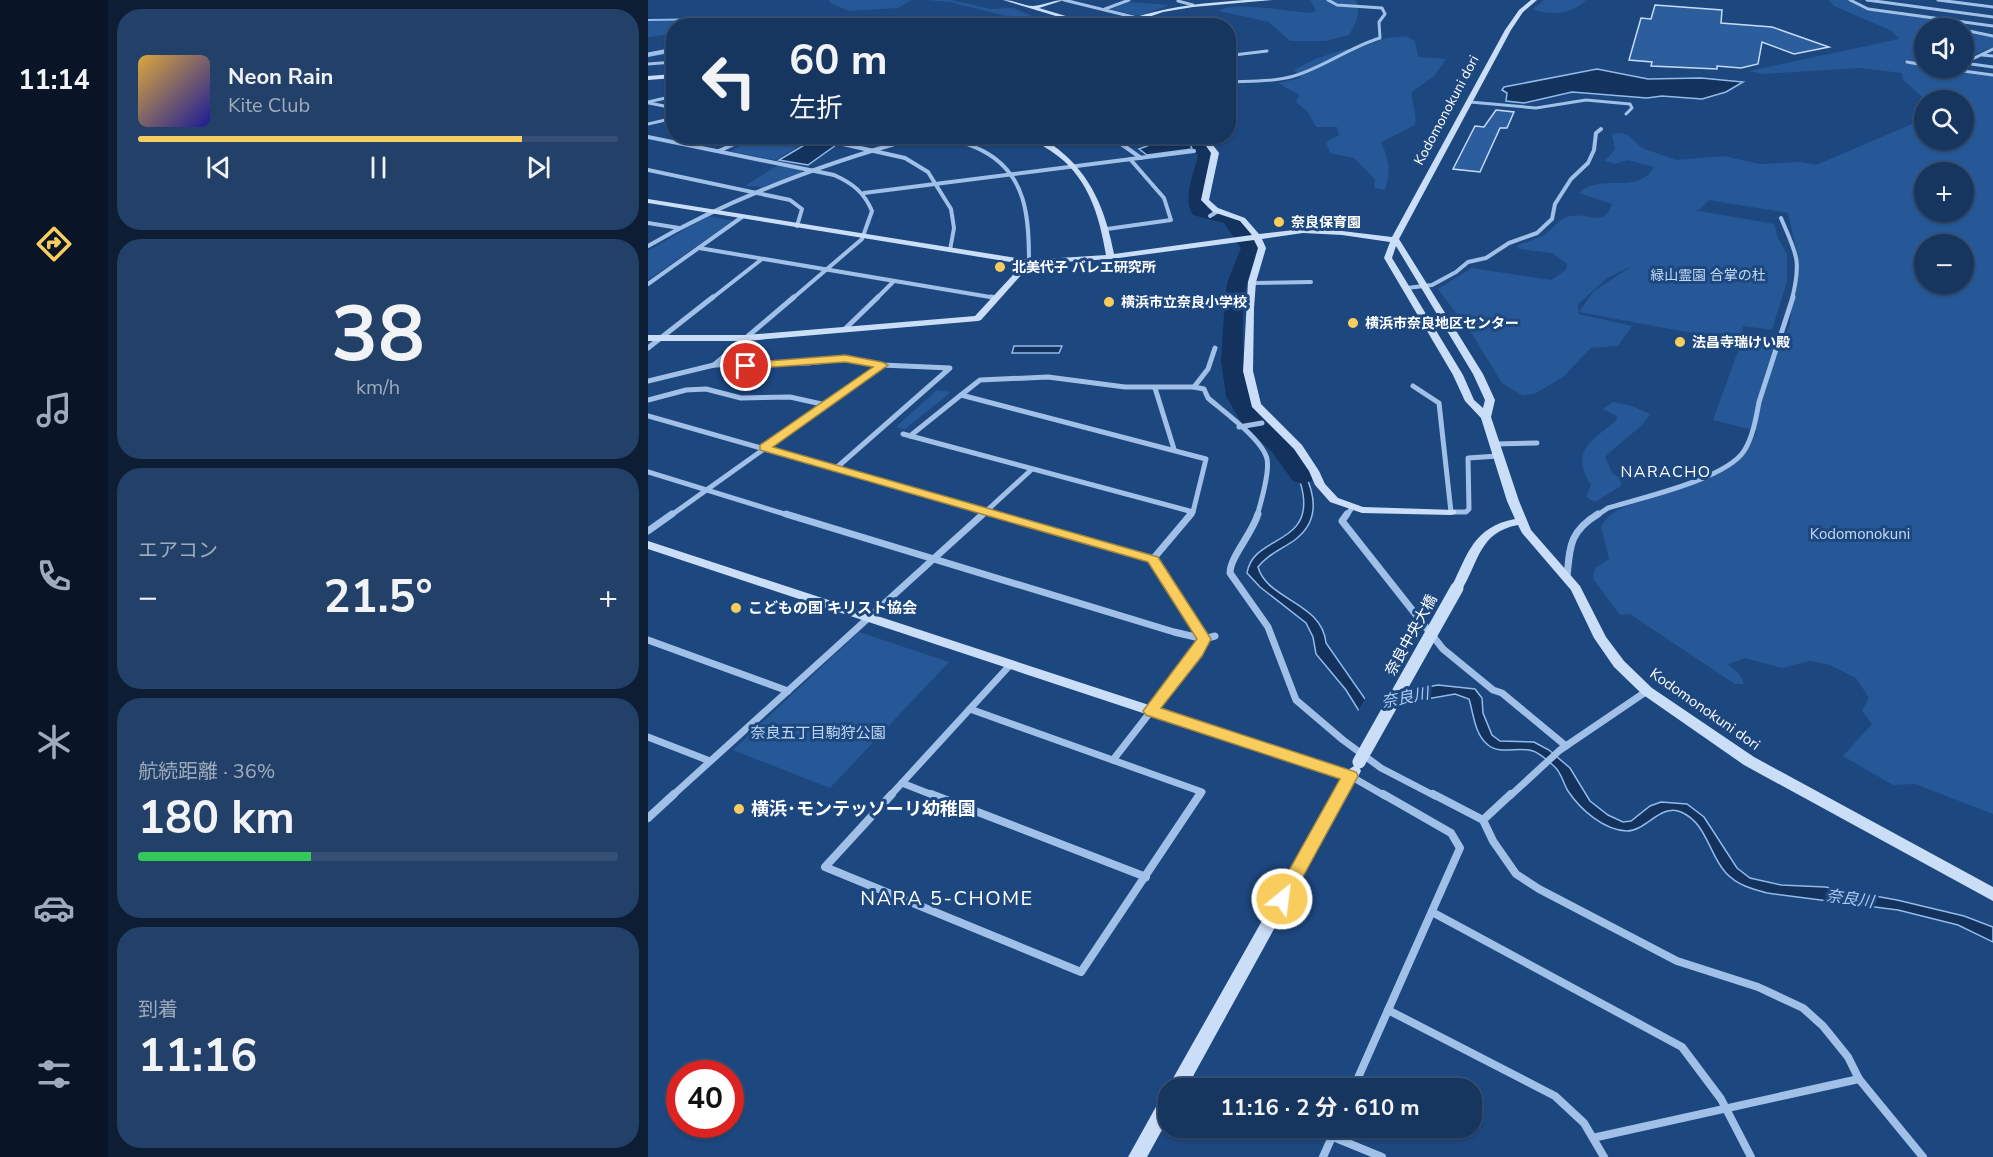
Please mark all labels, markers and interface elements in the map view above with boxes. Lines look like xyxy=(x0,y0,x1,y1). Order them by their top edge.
map controls xyxy=(1914,18,1974,294)
button: sound xyxy=(1914,18,1974,78)
text: 60 m xyxy=(789,32,888,89)
icon: left xyxy=(690,42,768,120)
street label: Kodomonokuni dori xyxy=(1409,52,1483,168)
text: 11:14 xyxy=(18,62,90,99)
text: Neon Rain xyxy=(228,62,333,92)
text: 左折 xyxy=(789,90,843,127)
button: search xyxy=(1914,90,1974,150)
text: Kite Club xyxy=(228,92,310,119)
icon: previous xyxy=(202,151,235,184)
icon: pause xyxy=(362,151,395,184)
icon: next xyxy=(522,151,555,184)
button: + xyxy=(1914,162,1974,222)
place label: 奈良保育園 xyxy=(1291,213,1361,232)
marker: 奈良保育園 xyxy=(1272,215,1286,229)
icon: directions xyxy=(33,223,75,265)
button: − xyxy=(1914,234,1974,294)
place label: 北美代子 バレエ研究所 xyxy=(1012,258,1156,277)
marker: 北美代子 バレエ研究所 xyxy=(993,260,1007,274)
park label: 緑山霊園 合掌の杜 xyxy=(1650,266,1766,285)
text: 38 xyxy=(331,281,425,388)
place label: 横浜市立奈良小学校 xyxy=(1121,293,1247,312)
marker: 横浜市立奈良小学校 xyxy=(1102,295,1116,309)
place label: 横浜市奈良地区センター xyxy=(1365,314,1519,333)
marker: 横浜市奈良地区センター xyxy=(1346,316,1360,330)
place label: 法昌寺瑞けい殿 xyxy=(1692,333,1790,352)
marker: 法昌寺瑞けい殿 xyxy=(1673,335,1687,349)
pin xyxy=(720,340,771,391)
icon: arrive xyxy=(729,349,762,382)
text: km/h xyxy=(356,374,400,401)
icon: music xyxy=(33,389,75,431)
district label: NARACHO xyxy=(1620,461,1712,483)
park label: Kodomonokuni xyxy=(1810,524,1910,544)
text: エアコン xyxy=(138,537,218,564)
icon: phone xyxy=(33,555,75,597)
text: 21.5° xyxy=(323,567,433,628)
text: − xyxy=(138,575,158,620)
text: + xyxy=(598,575,618,620)
street label: 奈良中央大橋 xyxy=(1380,591,1442,679)
place label: こどもの国 キリスト協会 xyxy=(748,598,917,618)
marker: こどもの国 キリスト協会 xyxy=(729,601,743,615)
street label: Kodomonokuni dori xyxy=(1646,663,1764,755)
water label: 奈良川 xyxy=(1380,682,1433,713)
icon: climate xyxy=(33,721,75,763)
park label: 奈良五丁目駒狩公園 xyxy=(750,723,886,743)
text: 航続距離 · 36% xyxy=(138,758,275,785)
text: 180 km xyxy=(138,788,295,849)
place label: 横浜･モンテッソーリ幼稚園 xyxy=(751,797,976,821)
marker: 横浜･モンテッソーリ幼稚園 xyxy=(732,802,746,816)
position arrow xyxy=(1250,867,1314,931)
district label: NARA 5-CHOME xyxy=(860,885,1034,912)
water label: 奈良川 xyxy=(1825,885,1877,914)
icon: car xyxy=(33,887,75,929)
text: 到着 xyxy=(138,996,178,1023)
text: 11:16 xyxy=(138,1026,257,1087)
icon: filters xyxy=(33,1053,75,1095)
speed limit sign: 40 xyxy=(666,1060,744,1138)
text: 11:16 · 2 分 · 610 m xyxy=(1221,1093,1419,1123)

